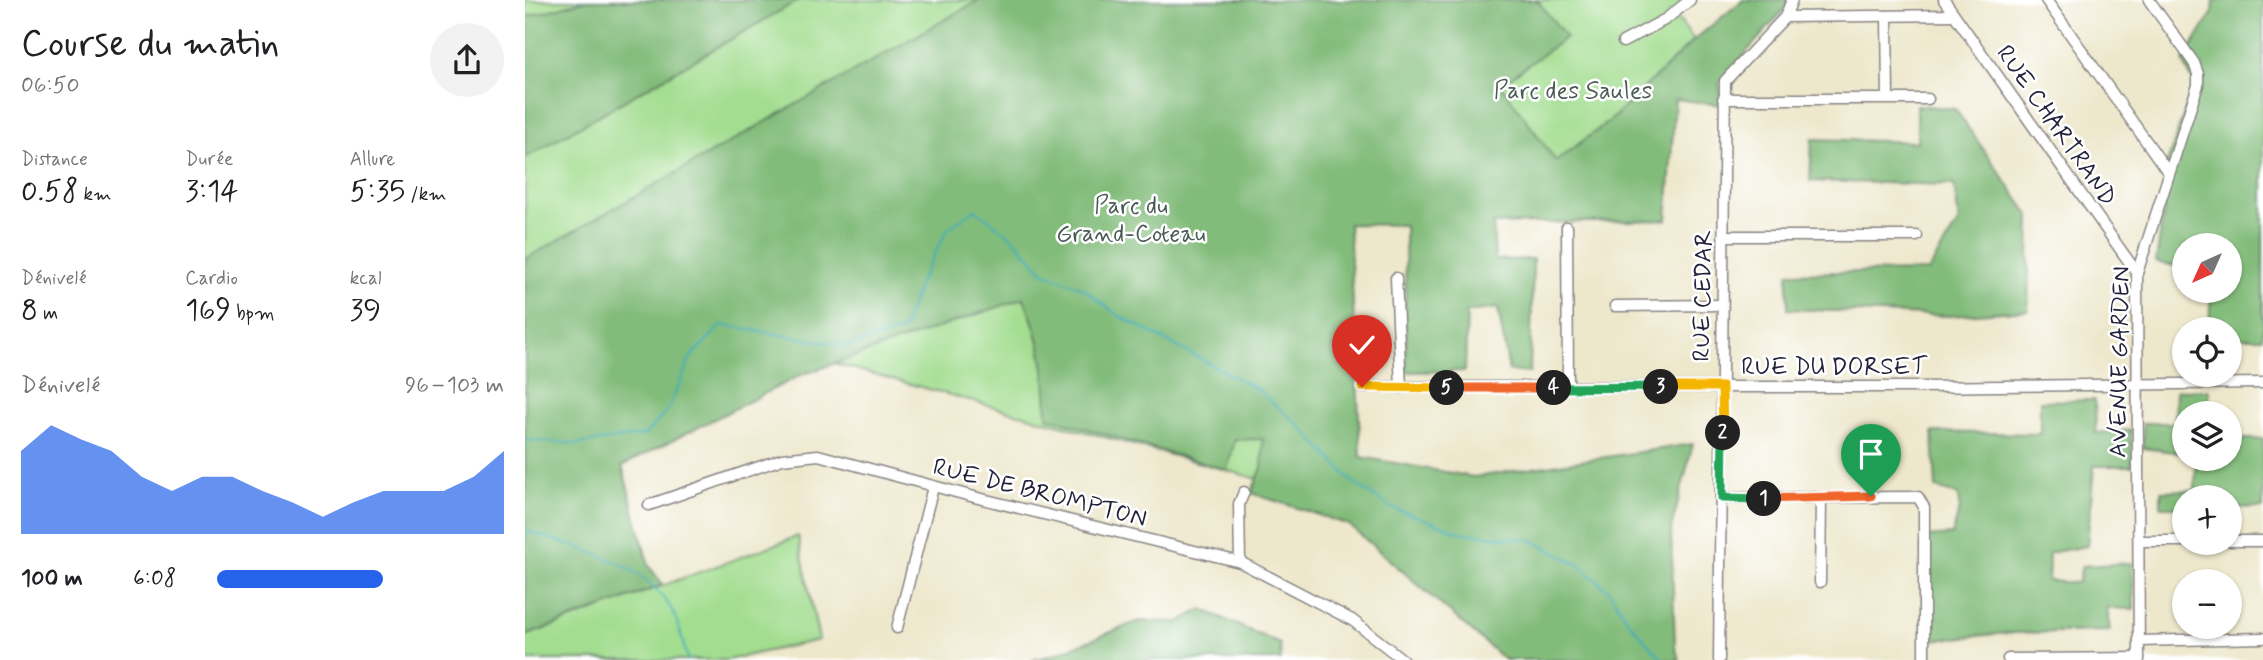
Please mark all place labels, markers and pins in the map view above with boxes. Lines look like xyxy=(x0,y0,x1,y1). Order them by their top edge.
pin xyxy=(1332,315,1392,387)
pin: 5 xyxy=(1429,370,1465,406)
pin: 4 xyxy=(1537,370,1571,406)
pin: 3 xyxy=(1643,370,1679,404)
pin: 2 xyxy=(1705,416,1741,450)
pin xyxy=(1841,424,1901,496)
pin: 1 xyxy=(1747,482,1781,516)

